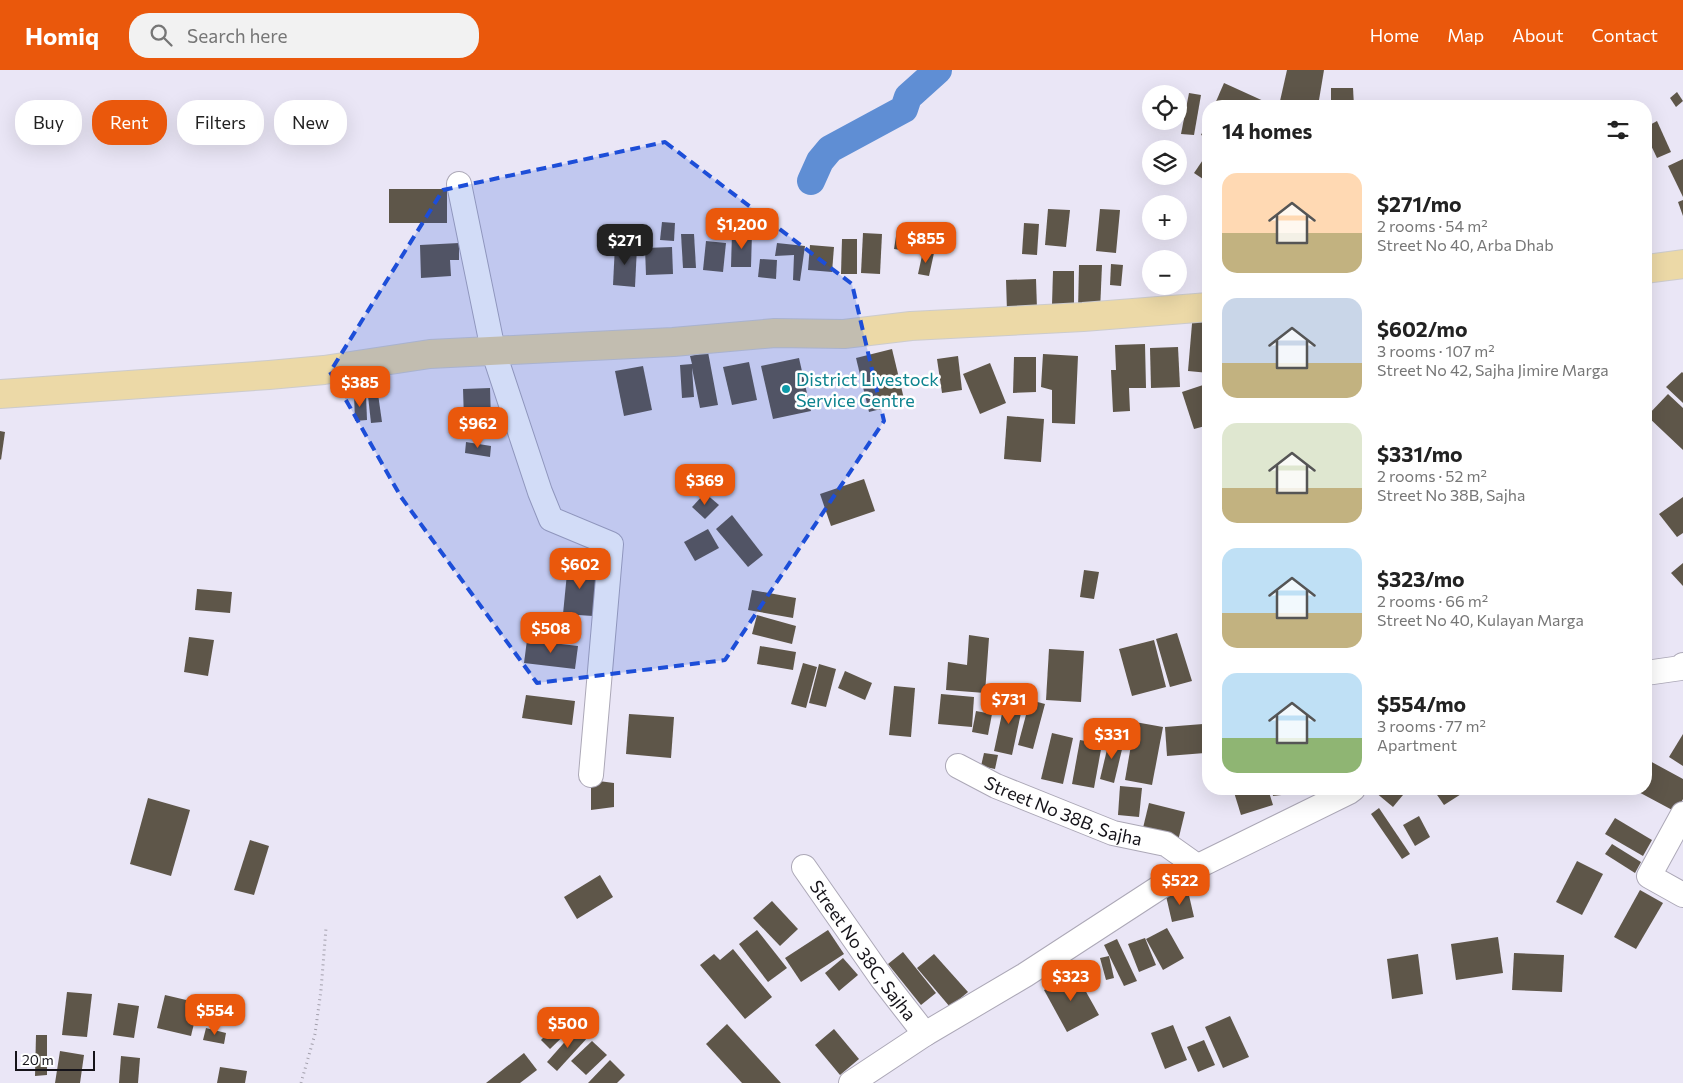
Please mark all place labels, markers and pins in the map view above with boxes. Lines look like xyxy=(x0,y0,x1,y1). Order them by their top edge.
pin: $1,200 xyxy=(701,208,783,250)
pin: $855 xyxy=(896,222,956,264)
pin: $271 xyxy=(595,224,655,266)
pin: $385 xyxy=(330,366,390,408)
place label: District Livestock Service Centre xyxy=(796,368,939,411)
marker: District Livestock Service Centre xyxy=(780,383,792,395)
pin: $962 xyxy=(448,406,508,449)
pin: $369 xyxy=(675,464,735,506)
pin: $602 xyxy=(550,548,610,590)
pin: $508 xyxy=(521,612,581,654)
pin: $731 xyxy=(979,682,1039,725)
pin: $331 xyxy=(1082,718,1142,760)
pin: $522 xyxy=(1150,864,1210,906)
pin: $323 xyxy=(1041,960,1101,1002)
pin: $554 xyxy=(185,994,245,1036)
pin: $500 xyxy=(538,1006,598,1049)

